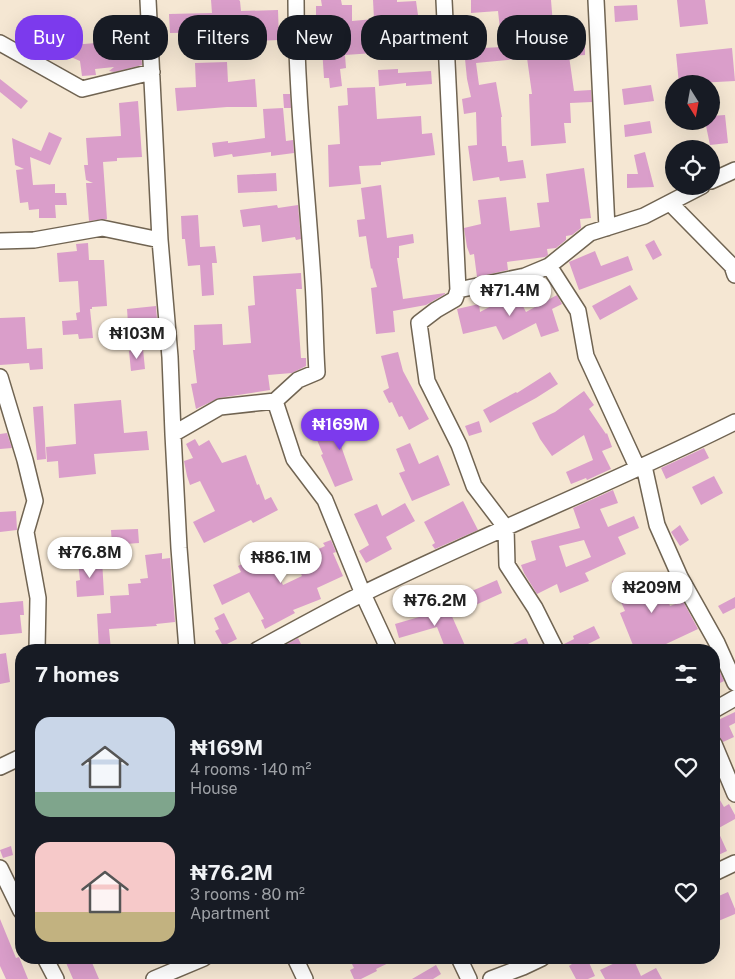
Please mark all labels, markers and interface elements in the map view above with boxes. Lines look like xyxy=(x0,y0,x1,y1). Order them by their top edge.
chip: Buy xyxy=(15,15,83,60)
chip: Rent xyxy=(93,15,168,60)
chip: Filters xyxy=(178,15,267,60)
chip: New xyxy=(277,15,351,60)
chip: Apartment xyxy=(361,15,487,60)
chip: House xyxy=(497,15,586,60)
north arrow xyxy=(665,75,720,130)
map controls xyxy=(665,75,720,195)
button: locate xyxy=(665,140,720,195)
pin: ₦71.4M xyxy=(469,274,551,317)
text: ₦71.4M xyxy=(480,281,540,300)
pin: ₦103M xyxy=(102,318,172,360)
text: ₦103M xyxy=(109,324,165,343)
pin: ₦169M xyxy=(305,408,375,451)
text: ₦169M xyxy=(312,415,368,434)
pin: ₦76.8M xyxy=(49,536,131,579)
pin: ₦86.1M xyxy=(240,542,322,584)
text: ₦76.8M xyxy=(58,543,122,562)
text: ₦86.1M xyxy=(251,548,311,567)
pin: ₦209M xyxy=(617,572,687,614)
text: ₦209M xyxy=(623,578,681,597)
pin: ₦76.2M xyxy=(394,584,476,627)
text: ₦76.2M xyxy=(403,591,467,610)
icon: filters xyxy=(672,660,700,688)
text: 7 homes xyxy=(35,662,119,687)
text: ₦169M xyxy=(190,735,263,760)
icon: home xyxy=(75,737,135,797)
icon: heart xyxy=(672,753,700,781)
text: 4 rooms · 140 m² xyxy=(190,760,311,779)
text: House xyxy=(190,779,238,798)
text: ₦76.2M xyxy=(190,860,273,885)
icon: home xyxy=(75,862,135,922)
icon: heart xyxy=(672,878,700,906)
text: 3 rooms · 80 m² xyxy=(190,885,305,904)
text: Apartment xyxy=(190,904,270,923)

